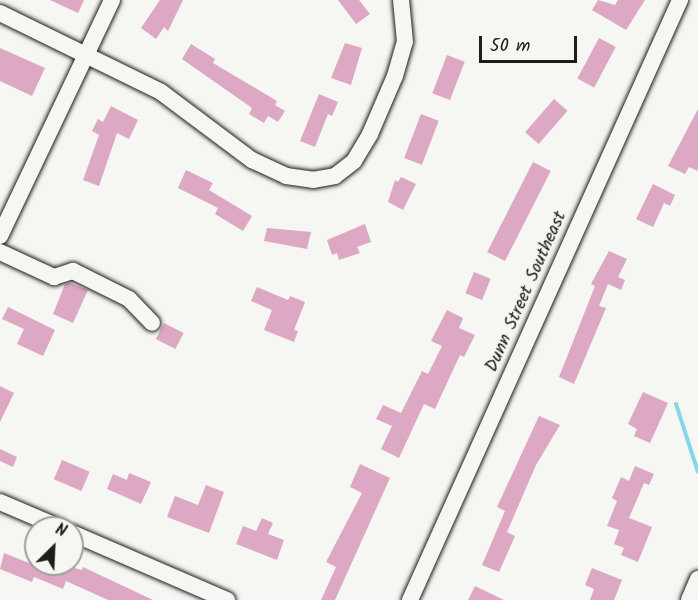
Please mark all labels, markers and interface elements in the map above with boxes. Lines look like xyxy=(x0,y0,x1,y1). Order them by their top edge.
scale bar xyxy=(482,24,580,62)
text: 50 m xyxy=(490,32,530,61)
street label: Dunn Street Southeast xyxy=(482,208,572,376)
north arrow xyxy=(24,516,84,576)
text: N xyxy=(51,517,70,544)

